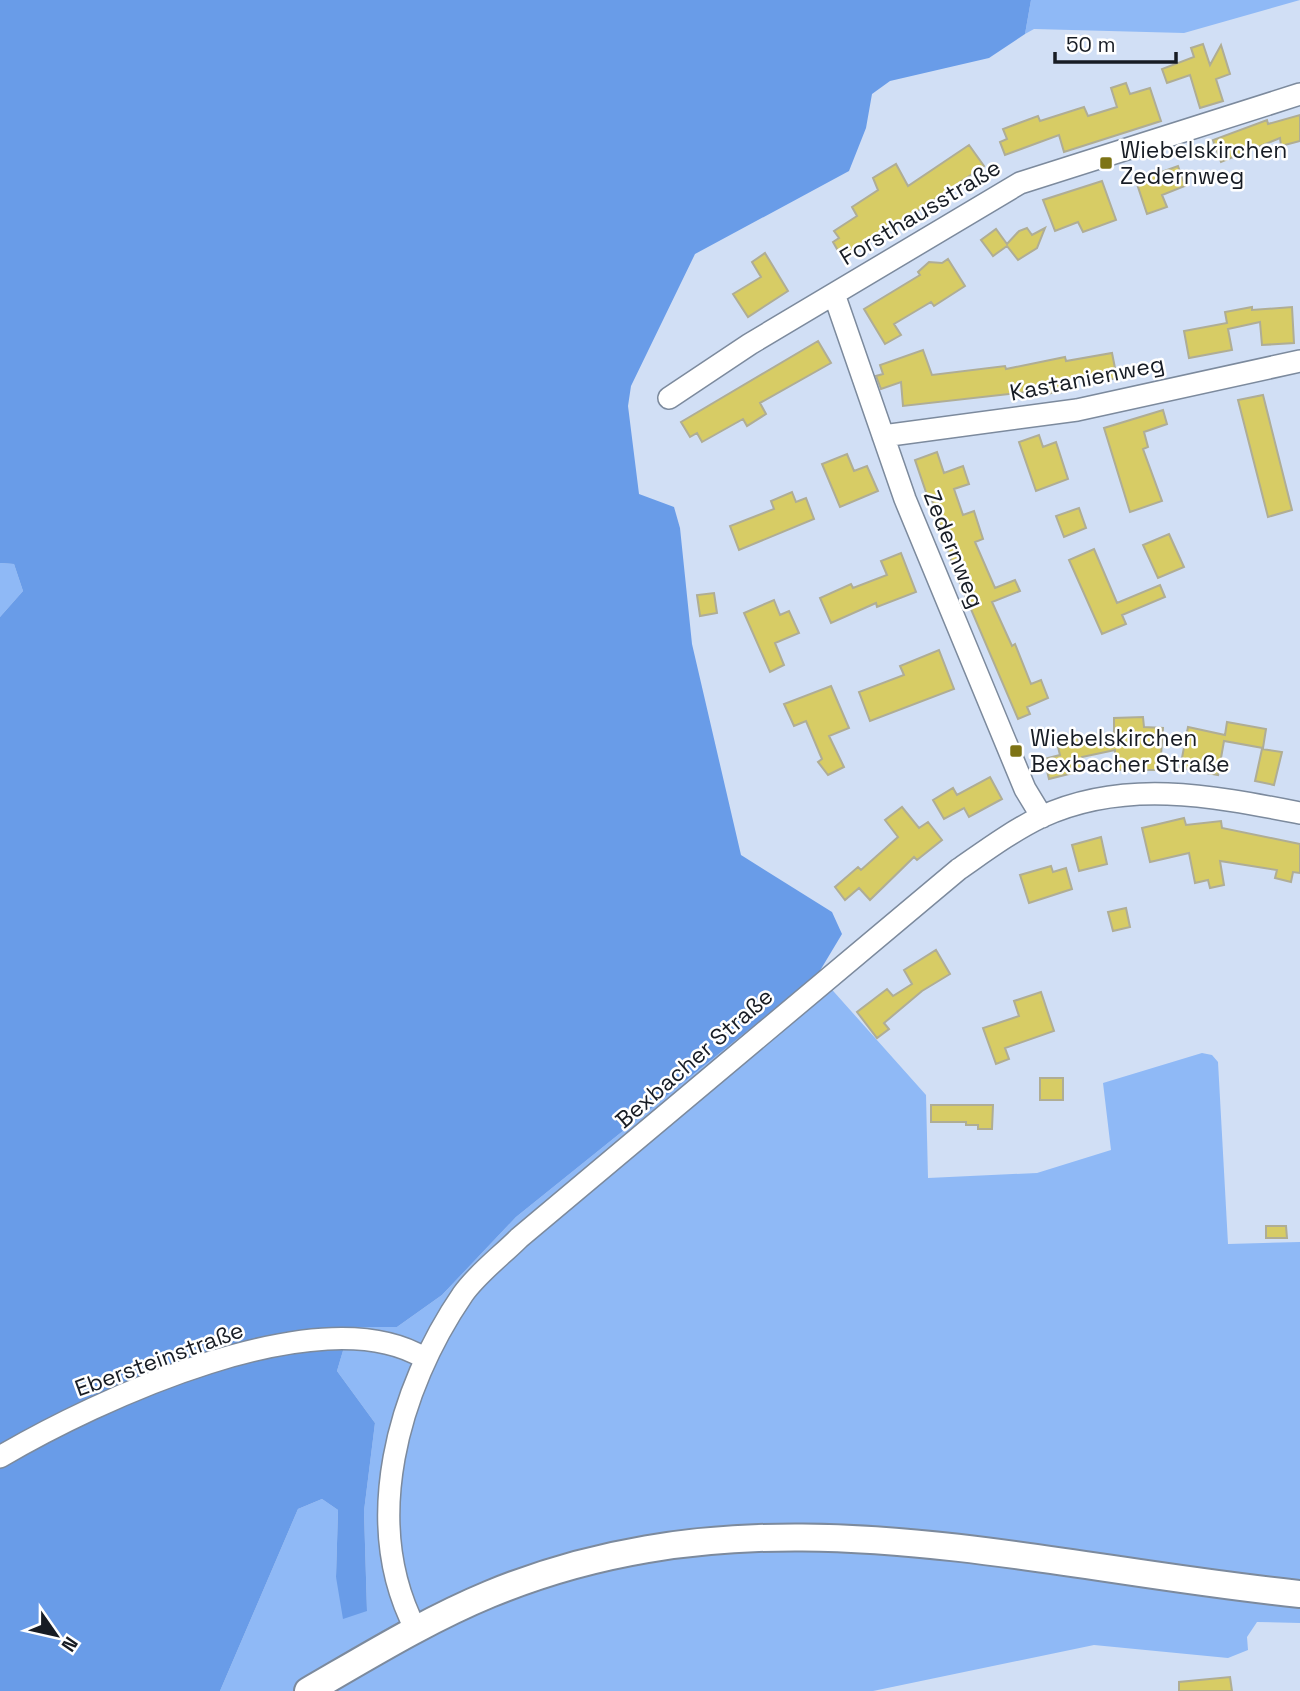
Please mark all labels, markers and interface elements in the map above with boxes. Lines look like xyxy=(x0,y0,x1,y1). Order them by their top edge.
scale bar xyxy=(1055,21,1176,65)
text: 50 m xyxy=(1066,31,1116,58)
place label: Wiebelskirchen Zedernweg xyxy=(1120,135,1287,191)
street label: Forsthausstraße xyxy=(834,152,1006,272)
marker: Wiebelskirchen Zedernweg xyxy=(1098,155,1114,171)
street label: Kastanienweg xyxy=(1007,348,1167,408)
street label: Zedernweg xyxy=(917,486,991,612)
place label: Wiebelskirchen Bexbacher Straße xyxy=(1030,723,1230,779)
marker: Wiebelskirchen Bexbacher Straße xyxy=(1008,743,1024,759)
street label: Bexbacher Straße xyxy=(609,981,779,1135)
street label: Ebersteinstraße xyxy=(71,1315,247,1403)
north arrow xyxy=(21,1600,91,1670)
text: N xyxy=(56,1632,84,1656)

